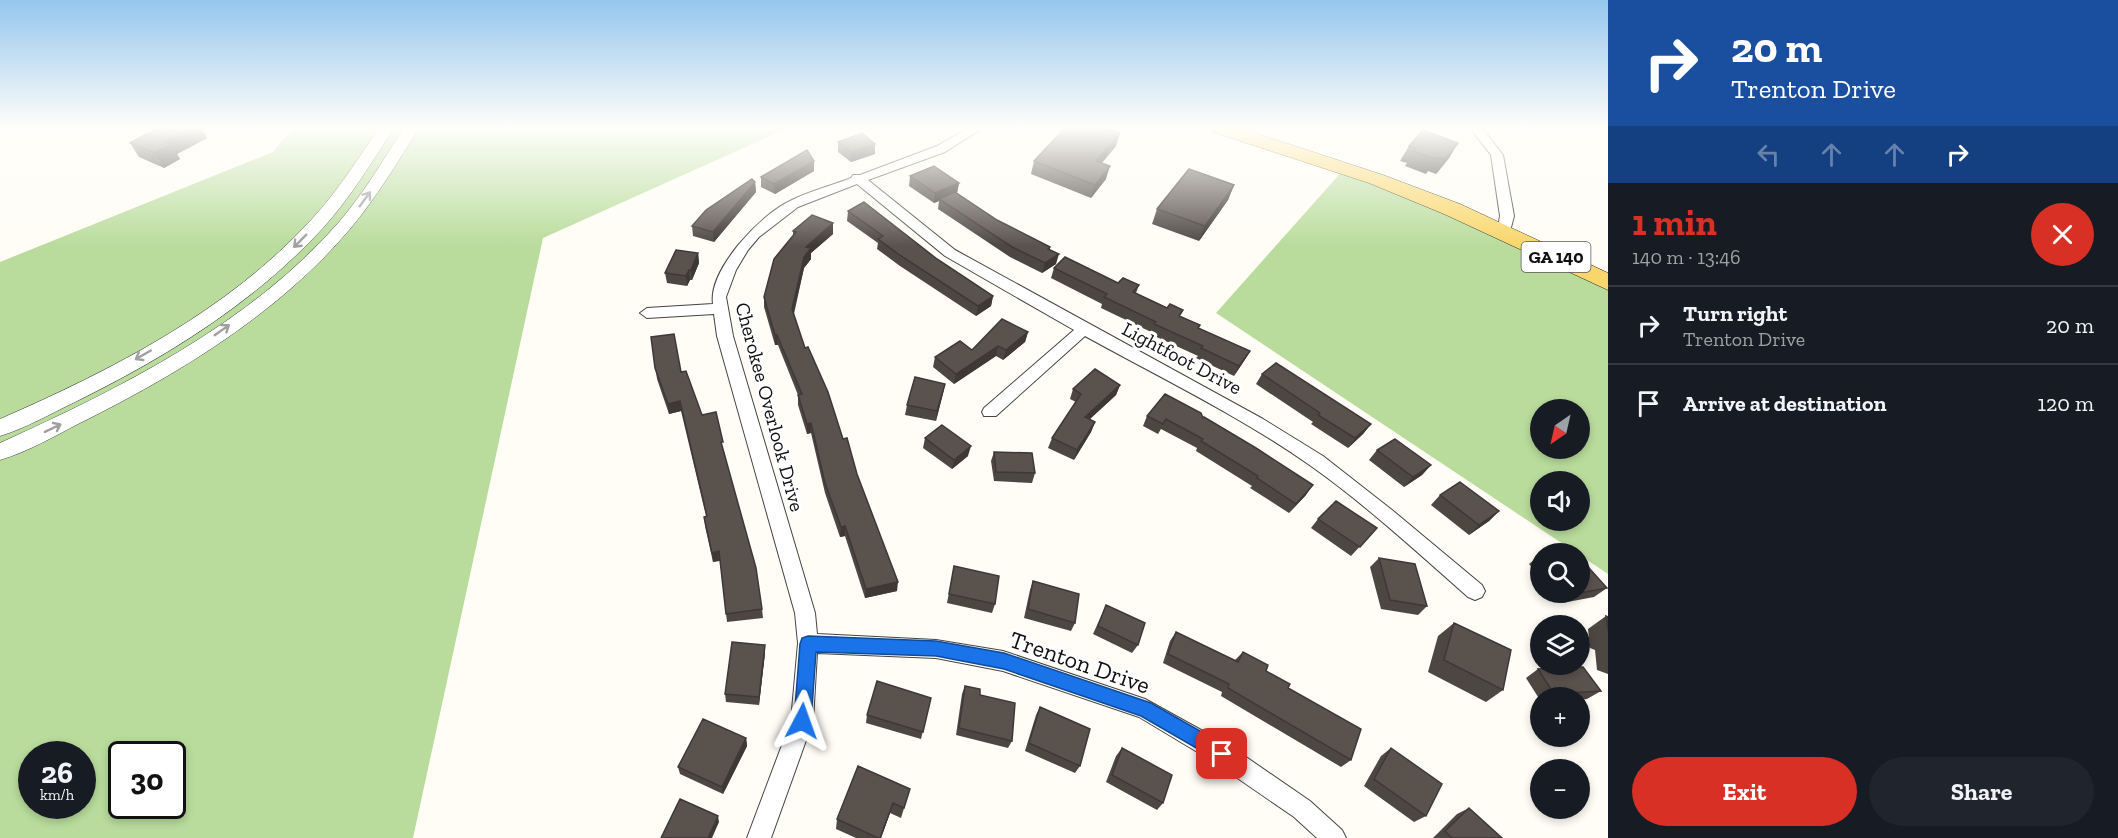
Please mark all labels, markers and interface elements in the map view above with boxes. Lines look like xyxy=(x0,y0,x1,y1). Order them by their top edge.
text: 20 m xyxy=(1731,22,1822,73)
icon: right xyxy=(1632,24,1710,102)
text: Trenton Drive xyxy=(1731,73,1896,105)
icon: left xyxy=(1752,138,1785,171)
icon: ahead xyxy=(1815,138,1848,171)
icon: ahead xyxy=(1878,138,1911,171)
icon: right xyxy=(1941,138,1974,171)
one-way arrow xyxy=(358,191,371,207)
text: 1 min xyxy=(1632,201,1717,244)
button: close xyxy=(2031,203,2094,266)
one-way arrow xyxy=(293,233,307,248)
road number: GA 140 xyxy=(1522,242,1590,272)
text: 140 m · 13:46 xyxy=(1632,245,1741,269)
street label: Cherokee Overlook Drive xyxy=(731,300,809,514)
text: Turn right xyxy=(1683,300,1787,327)
icon: right xyxy=(1632,309,1665,342)
text: 20 m xyxy=(2046,312,2094,339)
street label: Lightfoot Drive xyxy=(1118,316,1246,400)
one-way arrow xyxy=(213,324,229,336)
text: Trenton Drive xyxy=(1683,327,1805,351)
one-way arrow xyxy=(135,350,152,362)
icon: arrive xyxy=(1632,387,1665,420)
text: Arrive at destination xyxy=(1683,390,1886,417)
text: 120 m xyxy=(2038,390,2094,417)
north arrow xyxy=(1530,399,1590,459)
map controls xyxy=(1530,399,1590,819)
one-way arrow xyxy=(44,421,62,433)
button: sound xyxy=(1530,471,1590,531)
button: search xyxy=(1530,543,1590,603)
button: layers xyxy=(1530,615,1590,675)
street label: Trenton Drive xyxy=(1006,624,1154,700)
button: + xyxy=(1530,687,1590,747)
position arrow xyxy=(770,689,834,753)
pin xyxy=(1196,728,1247,779)
icon: arrive xyxy=(1205,737,1238,770)
speed limit sign: 30 xyxy=(108,741,186,819)
text: 26 xyxy=(41,755,73,791)
button: Exit xyxy=(1632,757,1857,826)
button: Share xyxy=(1869,757,2094,826)
button: − xyxy=(1530,759,1590,819)
text: km/h xyxy=(40,786,74,804)

